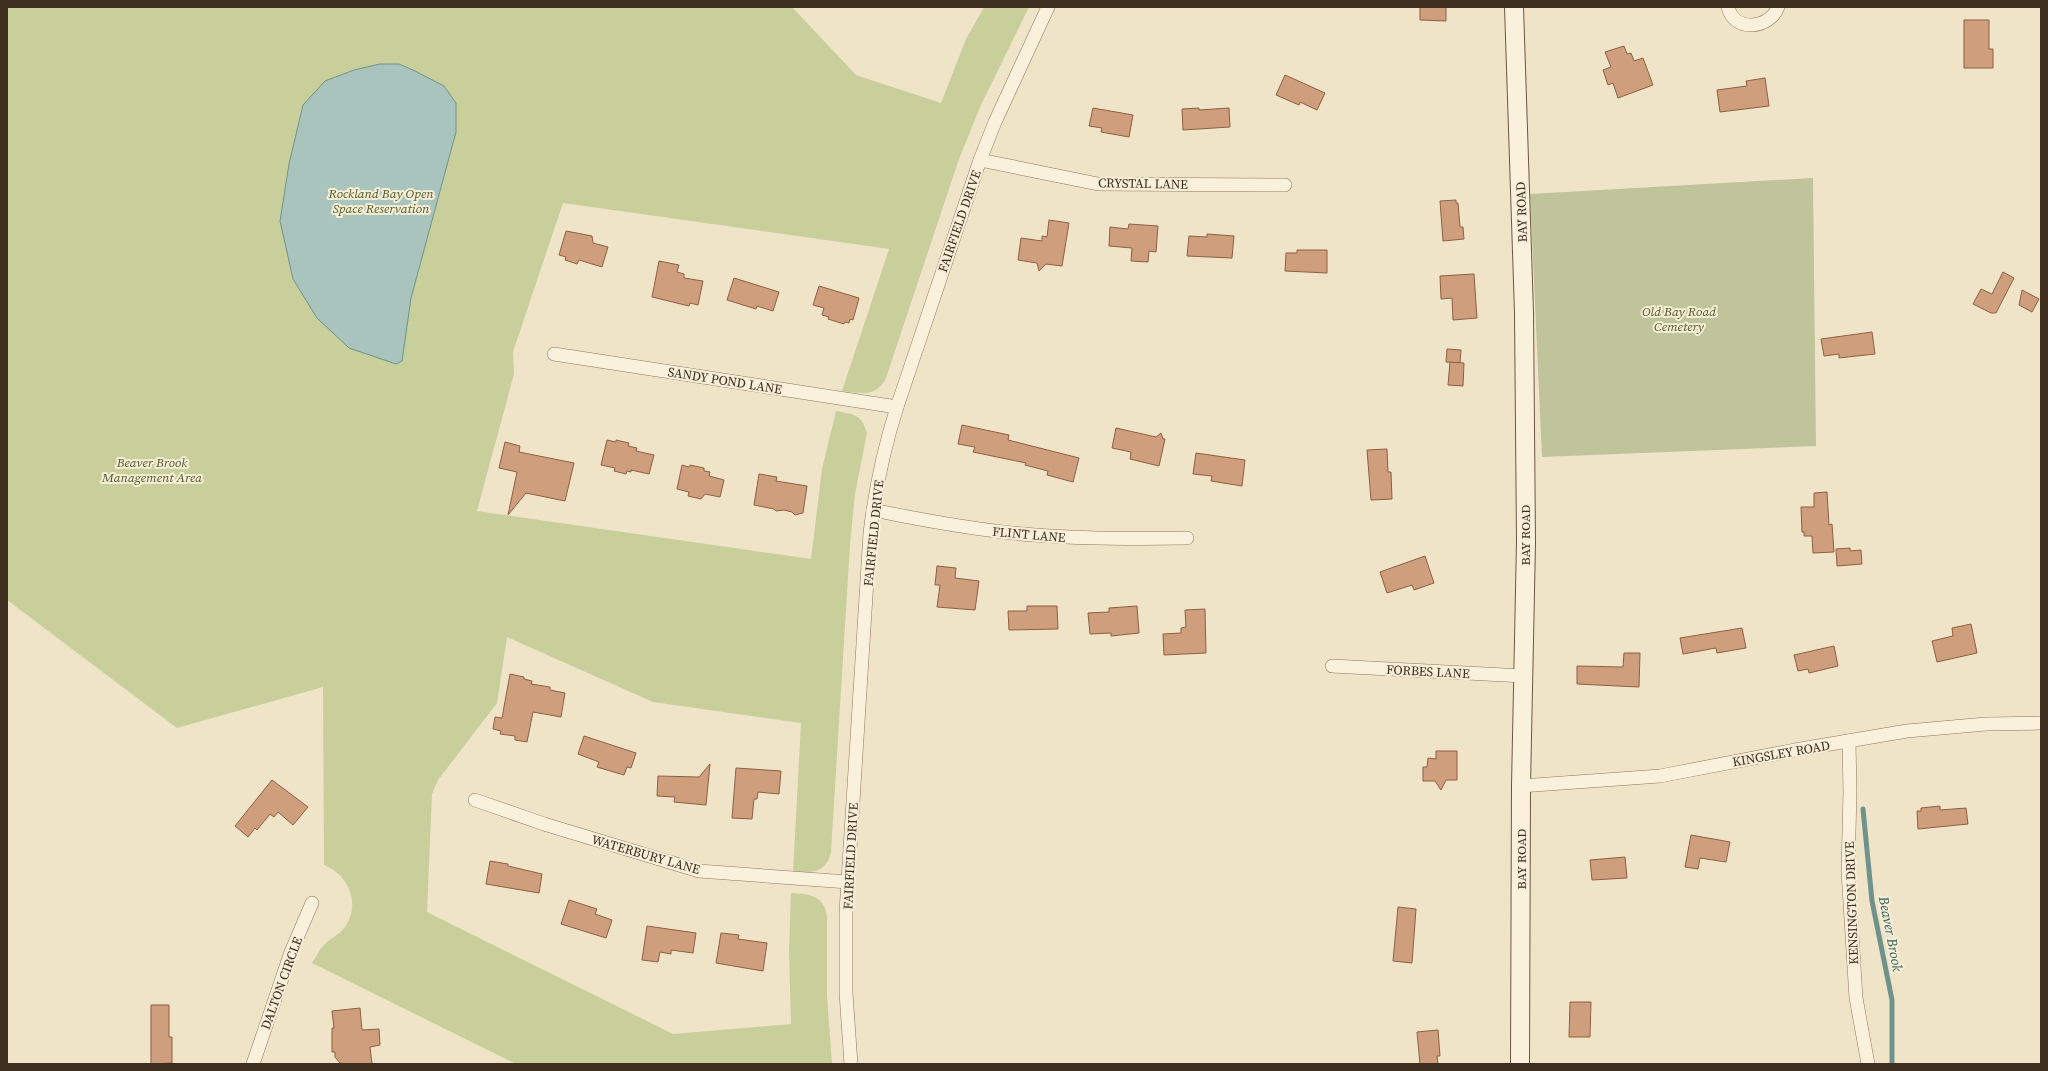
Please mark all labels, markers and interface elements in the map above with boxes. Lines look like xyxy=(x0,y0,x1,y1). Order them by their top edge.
street label: FAIRFIELD DRIVE xyxy=(934,168,985,274)
street label: CRYSTAL LANE xyxy=(1098,174,1188,193)
street label: BAY ROAD xyxy=(1512,181,1531,243)
park label: Rockland Bay Open Space Reservation xyxy=(327,185,434,217)
park label: Old Bay Road Cemetery xyxy=(1642,303,1716,335)
street label: SANDY POND LANE xyxy=(667,363,783,398)
park label: Beaver Brook Management Area xyxy=(101,454,202,486)
street label: FAIRFIELD DRIVE xyxy=(859,479,888,587)
street label: BAY ROAD xyxy=(1517,505,1534,565)
street label: FLINT LANE xyxy=(992,523,1066,546)
street label: FORBES LANE xyxy=(1386,661,1470,682)
street label: KINGSLEY ROAD xyxy=(1731,737,1831,770)
street label: FAIRFIELD DRIVE xyxy=(839,802,862,910)
street label: BAY ROAD xyxy=(1513,829,1530,889)
street label: WATERBURY LANE xyxy=(590,831,702,878)
street label: KENSINGTON DRIVE xyxy=(1841,841,1862,965)
water label: Beaver Brook xyxy=(1874,894,1908,974)
street label: DALTON CIRCLE xyxy=(257,934,306,1032)

